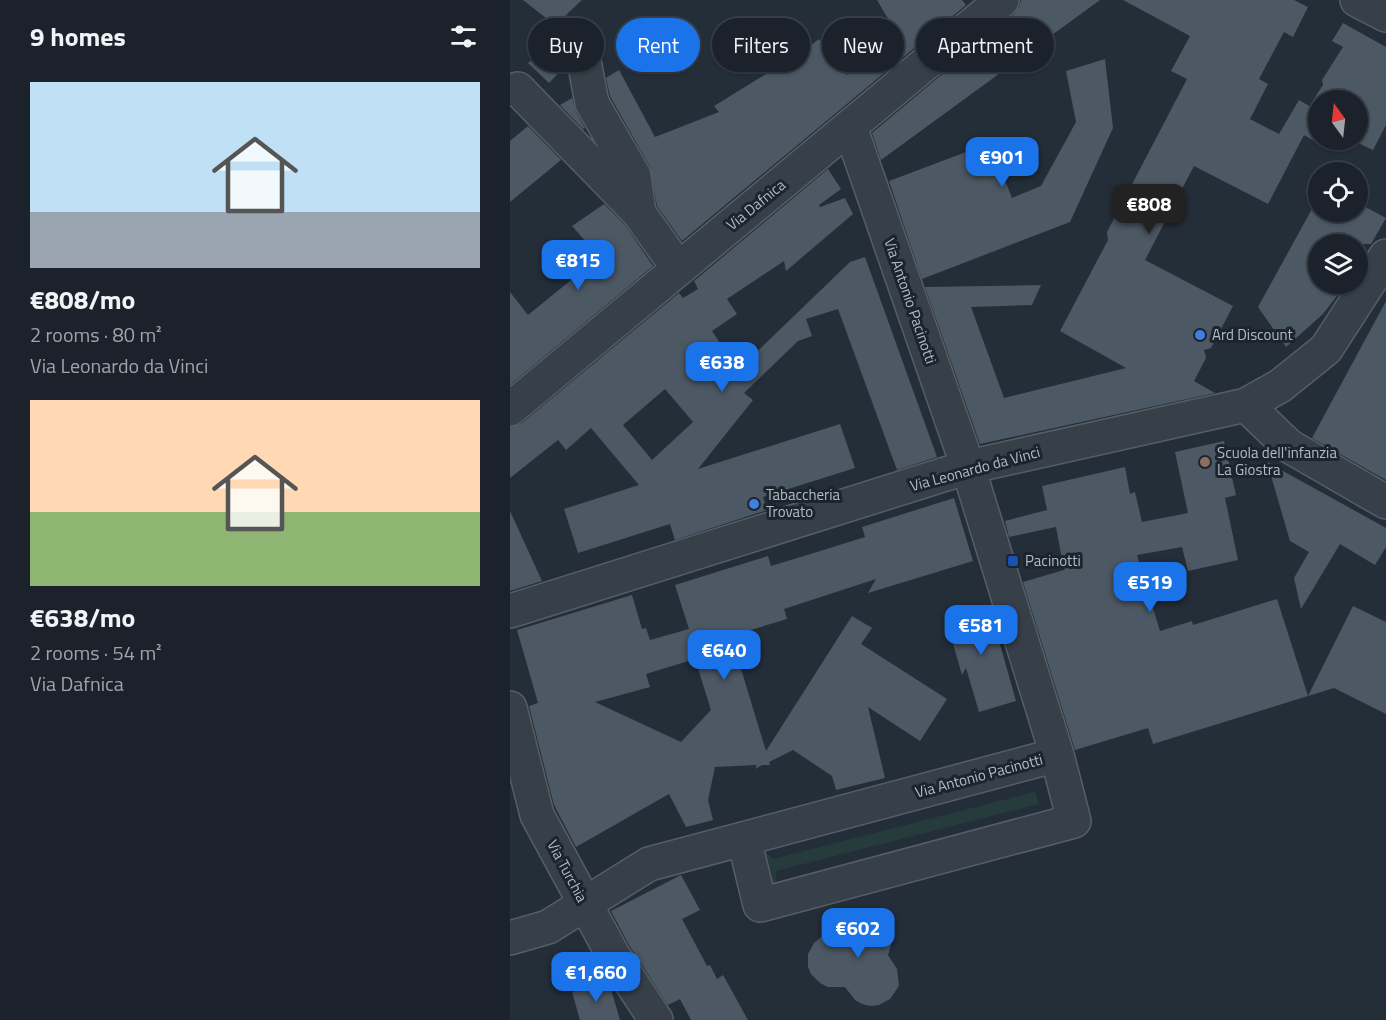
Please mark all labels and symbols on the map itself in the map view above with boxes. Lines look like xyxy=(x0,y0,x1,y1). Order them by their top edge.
north arrow xyxy=(1308,90,1368,150)
pin: €901 xyxy=(966,137,1038,188)
street label: Via Dafnica xyxy=(721,173,791,236)
pin: €808 xyxy=(1113,184,1185,235)
street label: Via Antonio Pacinotti xyxy=(878,235,943,367)
pin: €815 xyxy=(542,240,614,291)
place label: Ard Discount xyxy=(1212,323,1293,346)
marker: Ard Discount xyxy=(1193,328,1207,342)
pin: €638 xyxy=(686,342,758,393)
street label: Via Leonardo da Vinci xyxy=(907,440,1042,497)
place label: Scuola dell'infanzia La Giostra xyxy=(1217,441,1337,481)
marker: Scuola dell'infanzia La Giostra xyxy=(1198,455,1212,469)
place label: Tabaccheria Trovato xyxy=(766,483,841,523)
marker: Tabaccheria Trovato xyxy=(747,497,761,511)
place label: Pacinotti xyxy=(1025,549,1081,572)
marker: Pacinotti xyxy=(1006,554,1020,568)
pin: €519 xyxy=(1114,562,1186,613)
pin: €581 xyxy=(945,605,1017,656)
pin: €640 xyxy=(688,630,760,681)
street label: Via Antonio Pacinotti xyxy=(912,747,1045,804)
street label: Via Turchia xyxy=(541,835,594,907)
pin: €602 xyxy=(822,908,894,959)
pin: €1,660 xyxy=(547,952,645,1003)

